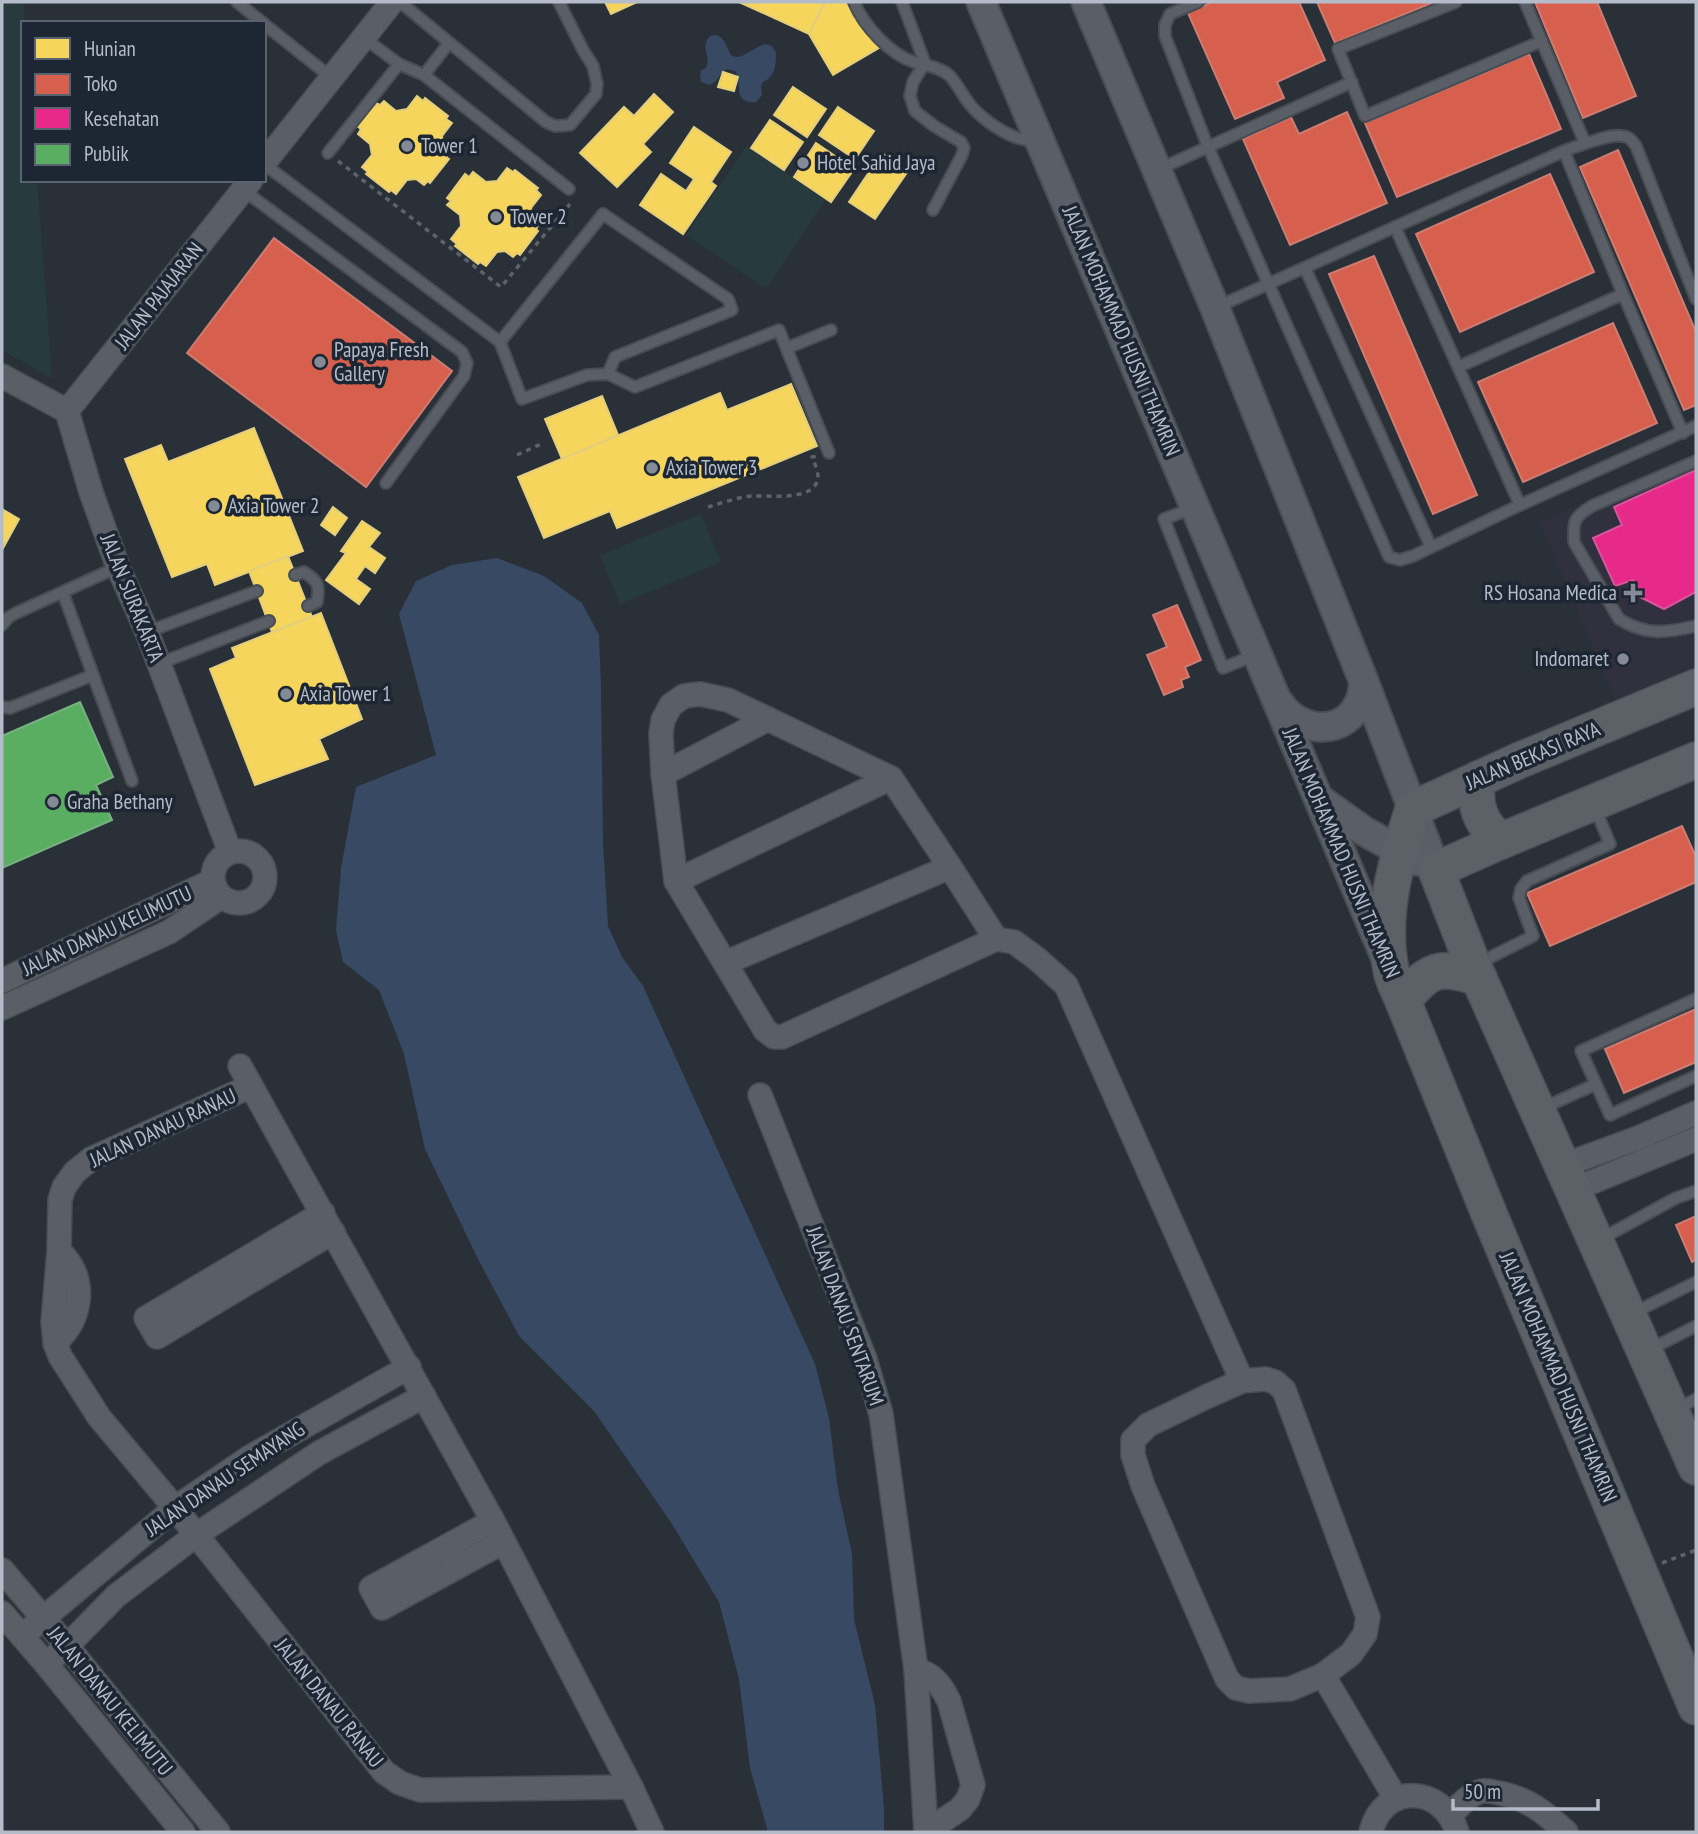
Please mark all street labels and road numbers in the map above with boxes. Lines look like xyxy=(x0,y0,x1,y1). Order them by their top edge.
street label: JALAN MOHAMMAD HUSNI THAMRIN xyxy=(1056,201,1186,460)
street label: JALAN PAJAJARAN xyxy=(108,237,209,355)
street label: JALAN SURAKARTA xyxy=(94,529,170,666)
street label: JALAN BEKASI RAYA xyxy=(1461,715,1604,796)
street label: JALAN MOHAMMAD HUSNI THAMRIN xyxy=(1276,723,1406,982)
street label: JALAN DANAU KELIMUTU xyxy=(17,879,196,982)
street label: JALAN DANAU RANAU xyxy=(84,1082,240,1174)
street label: JALAN DANAU SENTARUM xyxy=(800,1222,890,1409)
street label: JALAN MOHAMMAD HUSNI THAMRIN xyxy=(1493,1247,1623,1506)
street label: JALAN DANAU SEMAYANG xyxy=(139,1415,310,1543)
street label: JALAN DANAU KELIMUTU xyxy=(41,1620,179,1781)
street label: JALAN DANAU RANAU xyxy=(268,1632,390,1773)

